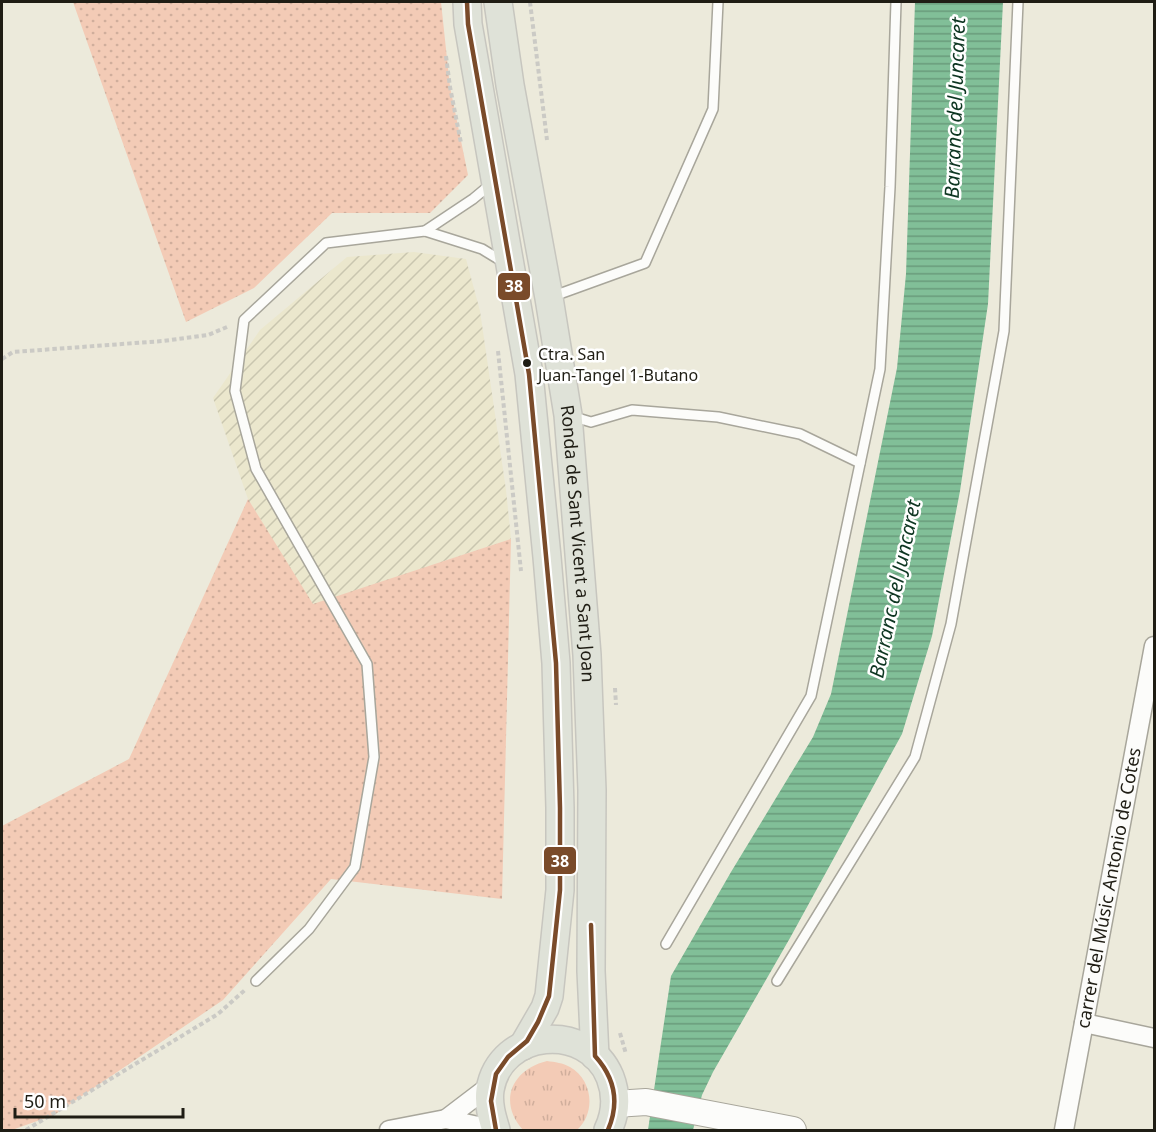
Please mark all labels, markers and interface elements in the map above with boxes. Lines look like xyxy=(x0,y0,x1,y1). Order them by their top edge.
water label: Barranc del Juncaret xyxy=(938,16,971,199)
line badge: 38 xyxy=(497,272,531,301)
text: 38 xyxy=(505,275,523,297)
place label: Ctra. San Juan-Tangel 1-Butano xyxy=(536,343,698,386)
marker: Ctra. San Juan-Tangel 1-Butano xyxy=(521,357,533,369)
street label: Ronda de Sant Vicent a Sant Joan xyxy=(556,403,601,683)
water label: Barranc del Juncaret xyxy=(862,496,927,680)
street label: carrer del Músic Antonio de Cotes xyxy=(1070,746,1146,1030)
line badge: 38 xyxy=(543,846,577,875)
text: 38 xyxy=(551,850,569,872)
scale bar xyxy=(15,1081,183,1119)
text: 50 m xyxy=(24,1089,66,1113)

